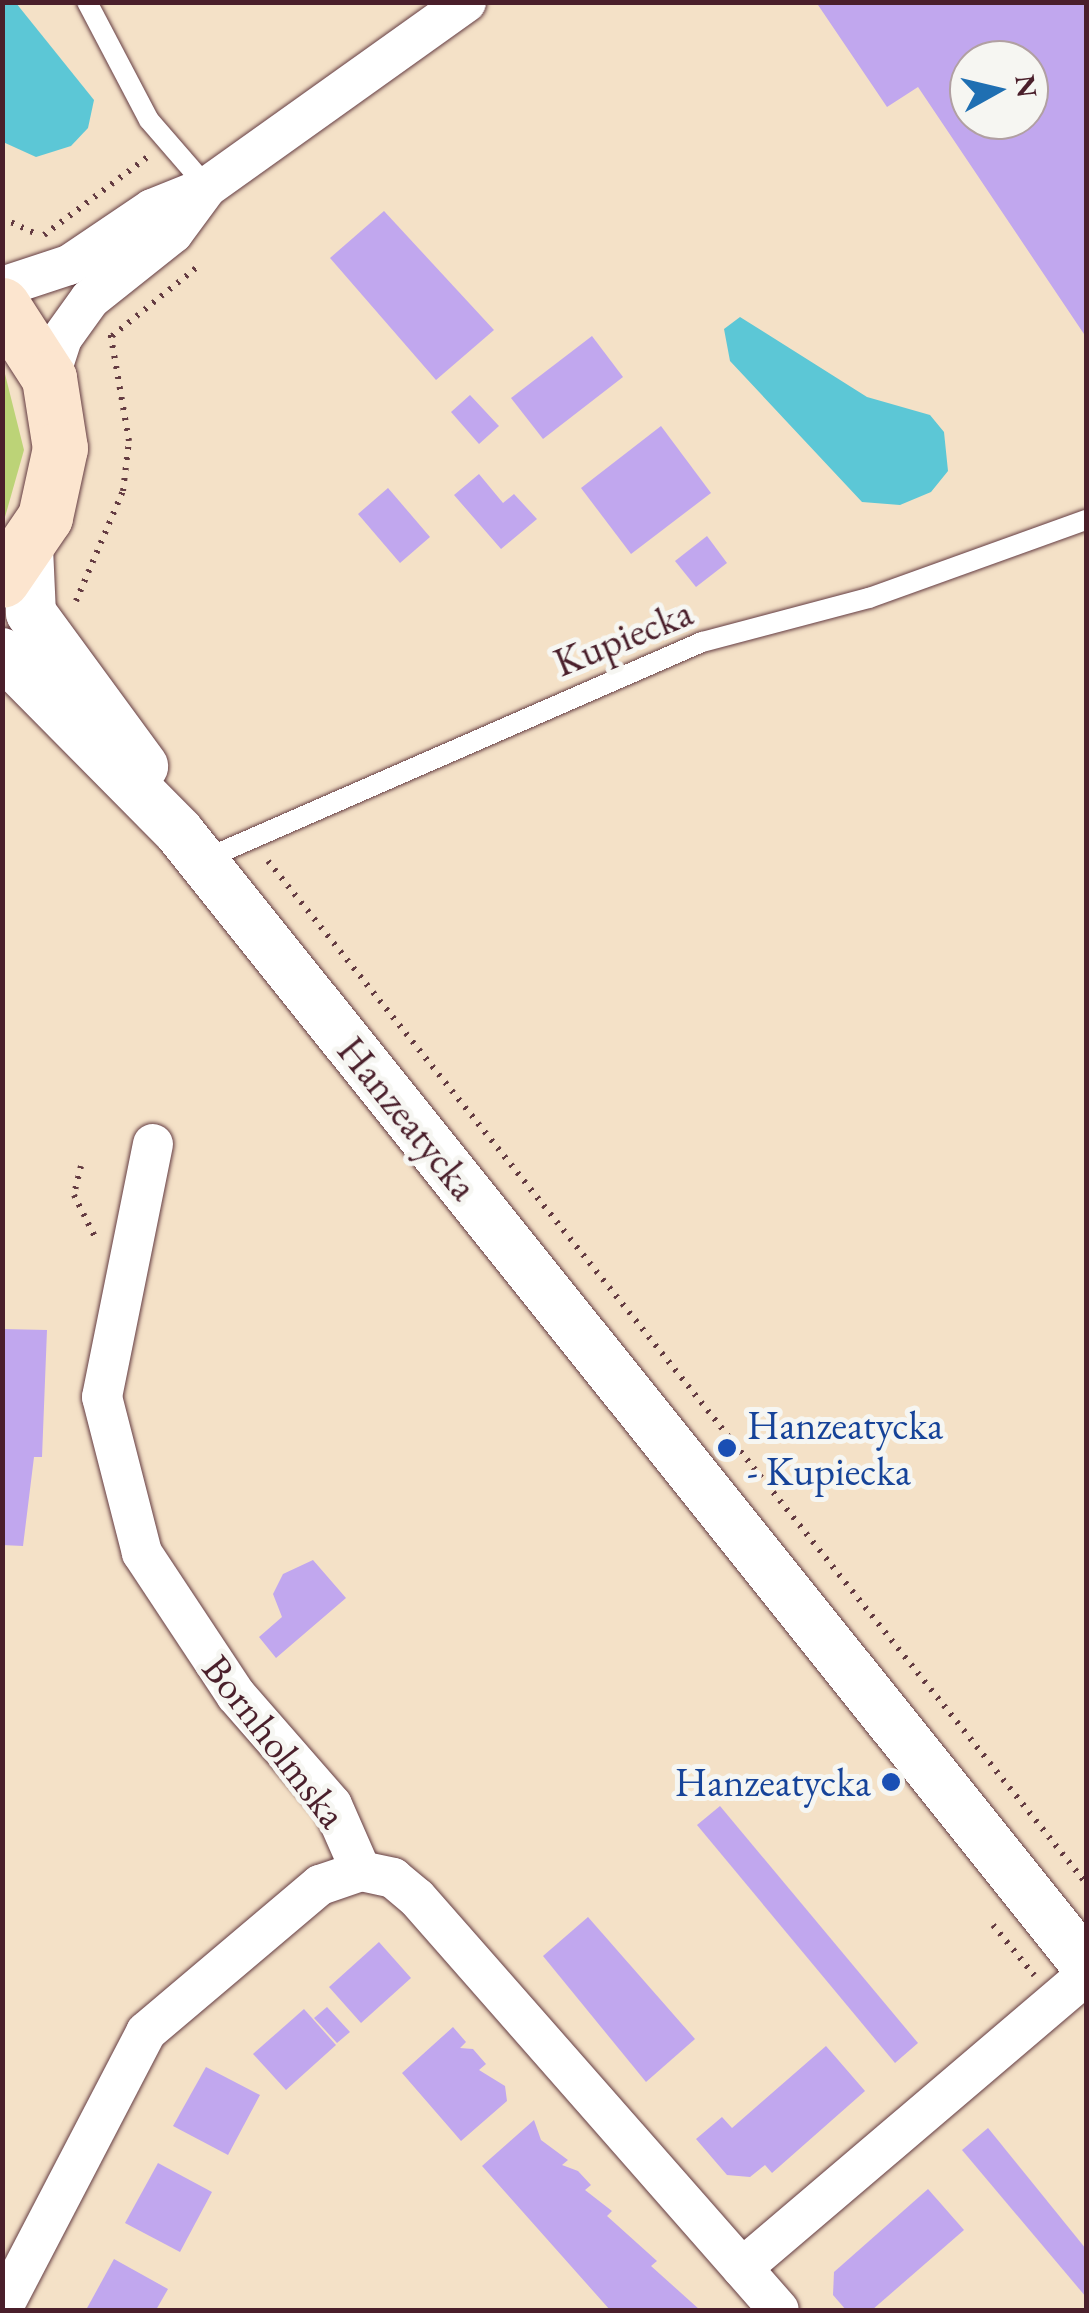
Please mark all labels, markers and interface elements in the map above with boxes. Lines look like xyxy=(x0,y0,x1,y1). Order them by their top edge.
north arrow xyxy=(949,40,1049,140)
text: N xyxy=(1007,72,1046,100)
street label: Kupiecka xyxy=(547,588,699,686)
street label: Hanzeatycka xyxy=(328,1027,488,1209)
place label: Hanzeatycka - Kupiecka xyxy=(747,1401,943,1495)
marker: Hanzeatycka - Kupiecka xyxy=(716,1437,738,1459)
street label: Bornholmska xyxy=(193,1645,357,1837)
place label: Hanzeatycka xyxy=(675,1758,871,1806)
marker: Hanzeatycka xyxy=(880,1771,902,1793)

